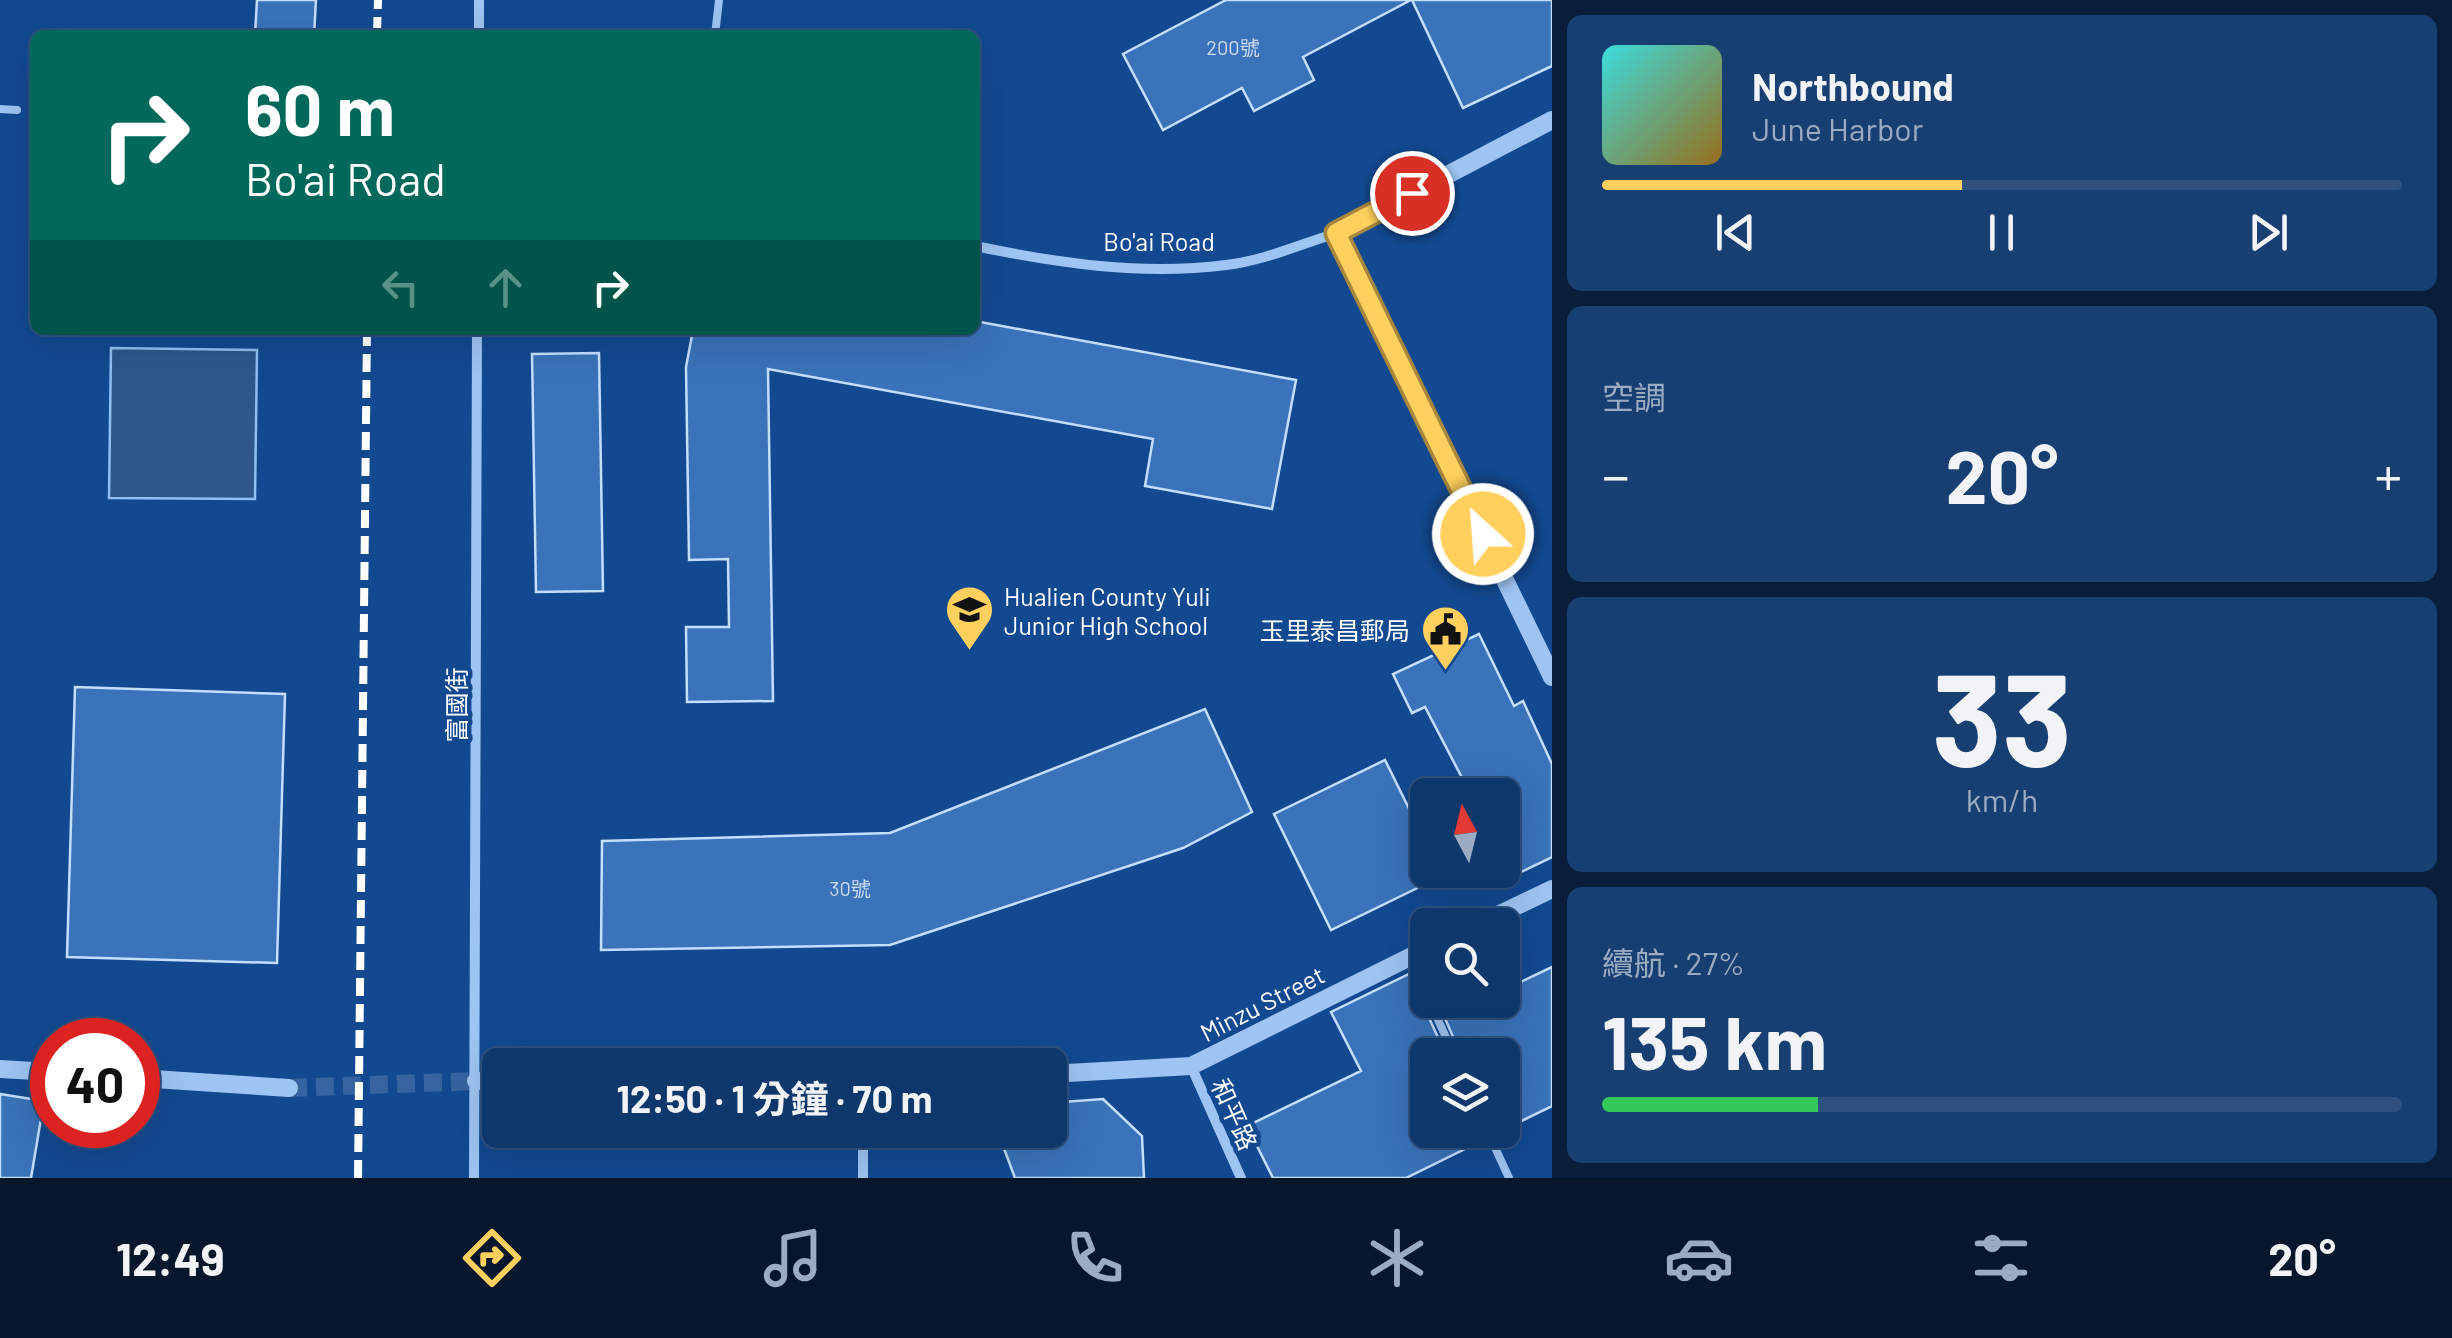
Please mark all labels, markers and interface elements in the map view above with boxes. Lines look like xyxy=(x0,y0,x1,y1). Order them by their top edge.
house number: 200號 xyxy=(1206,35,1260,59)
text: Northbound xyxy=(1752,63,1954,109)
text: 60 m xyxy=(245,66,395,150)
icon: right xyxy=(80,70,210,200)
text: June Harbor xyxy=(1752,109,1923,147)
text: Bo'ai Road xyxy=(245,151,446,205)
pin xyxy=(1370,151,1455,236)
icon: arrive xyxy=(1385,166,1440,221)
icon: previous xyxy=(1708,205,1763,260)
icon: pause xyxy=(1974,205,2029,260)
icon: next xyxy=(2241,205,2296,260)
street label: Bo'ai Road xyxy=(1103,226,1215,256)
icon: left xyxy=(373,260,428,315)
icon: ahead xyxy=(478,260,533,315)
icon: right xyxy=(583,260,638,315)
text: 空調 xyxy=(1602,377,1666,415)
text: 20° xyxy=(1946,429,2058,519)
text: − xyxy=(1602,441,1630,507)
text: + xyxy=(2374,441,2402,507)
position arrow xyxy=(1431,482,1535,586)
place label: Hualien County Yuli Junior High School xyxy=(1004,581,1211,640)
school or university icon: Hualien County Yuli Junior High School xyxy=(943,584,995,652)
public building icon: 玉里泰昌郵局 xyxy=(1419,604,1471,672)
place label: 玉里泰昌郵局 xyxy=(1260,615,1410,645)
text: 33 xyxy=(1932,637,2072,793)
street label: 富國街 xyxy=(441,667,471,743)
north arrow xyxy=(1410,778,1520,888)
map controls xyxy=(1410,778,1520,1148)
text: km/h xyxy=(1966,780,2038,818)
house number: 30號 xyxy=(829,876,871,900)
button: search xyxy=(1410,908,1520,1018)
text: 續航 · 27% xyxy=(1602,943,1745,981)
street label: Minzu Street xyxy=(1195,959,1329,1047)
text: 135 km xyxy=(1602,995,1827,1085)
speed limit sign: 40 xyxy=(30,1018,160,1148)
button: layers xyxy=(1410,1038,1520,1148)
street label: 和平路 xyxy=(1206,1074,1264,1154)
text: 12:50 · 1 分鐘 · 70 m xyxy=(617,1075,932,1121)
icon: directions xyxy=(457,1223,527,1293)
icon: music xyxy=(758,1223,828,1293)
icon: phone xyxy=(1060,1223,1130,1293)
icon: climate xyxy=(1362,1223,1432,1293)
icon: car xyxy=(1664,1223,1734,1293)
icon: filters xyxy=(1966,1223,2036,1293)
text: 12:49 xyxy=(116,1231,225,1285)
text: 20° xyxy=(2268,1231,2336,1285)

